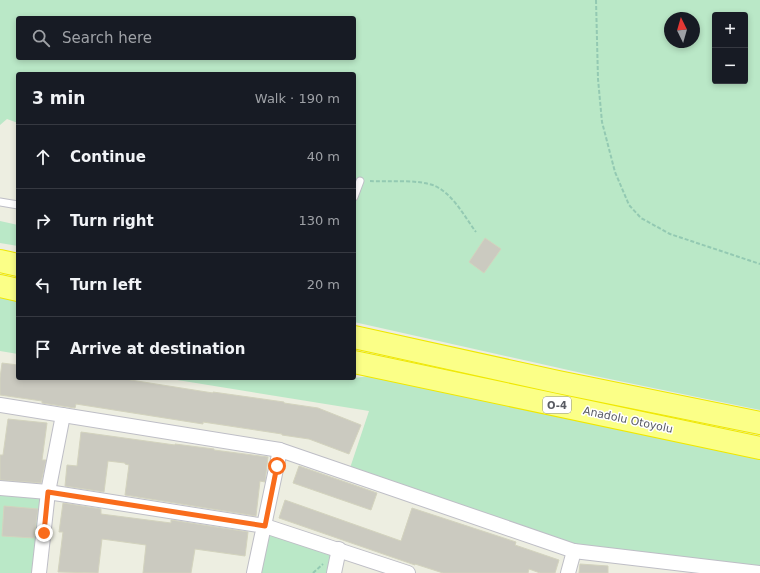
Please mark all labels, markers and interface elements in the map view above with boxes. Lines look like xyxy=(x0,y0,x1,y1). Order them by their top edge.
north arrow xyxy=(664,12,700,48)
map controls xyxy=(712,12,748,84)
button: + xyxy=(712,12,748,48)
search box xyxy=(16,16,356,60)
icon: search xyxy=(30,27,52,49)
text: Search here xyxy=(62,29,152,47)
button: − xyxy=(712,48,748,84)
text: 3 min xyxy=(32,88,85,108)
text: Walk · 190 m xyxy=(255,91,340,106)
icon: ahead xyxy=(32,146,54,168)
text: Continue xyxy=(70,148,146,166)
text: 40 m xyxy=(307,149,340,164)
icon: right xyxy=(32,210,54,232)
text: Turn right xyxy=(70,212,154,230)
text: 130 m xyxy=(298,213,340,228)
icon: left xyxy=(32,274,54,296)
text: Turn left xyxy=(70,276,142,294)
text: 20 m xyxy=(307,277,340,292)
icon: arrive xyxy=(32,338,54,360)
text: Arrive at destination xyxy=(70,340,245,358)
road number: O-4 xyxy=(543,397,571,413)
street label: Anadolu Otoyolu xyxy=(582,404,674,436)
route start xyxy=(268,457,286,475)
route end xyxy=(35,524,53,542)

